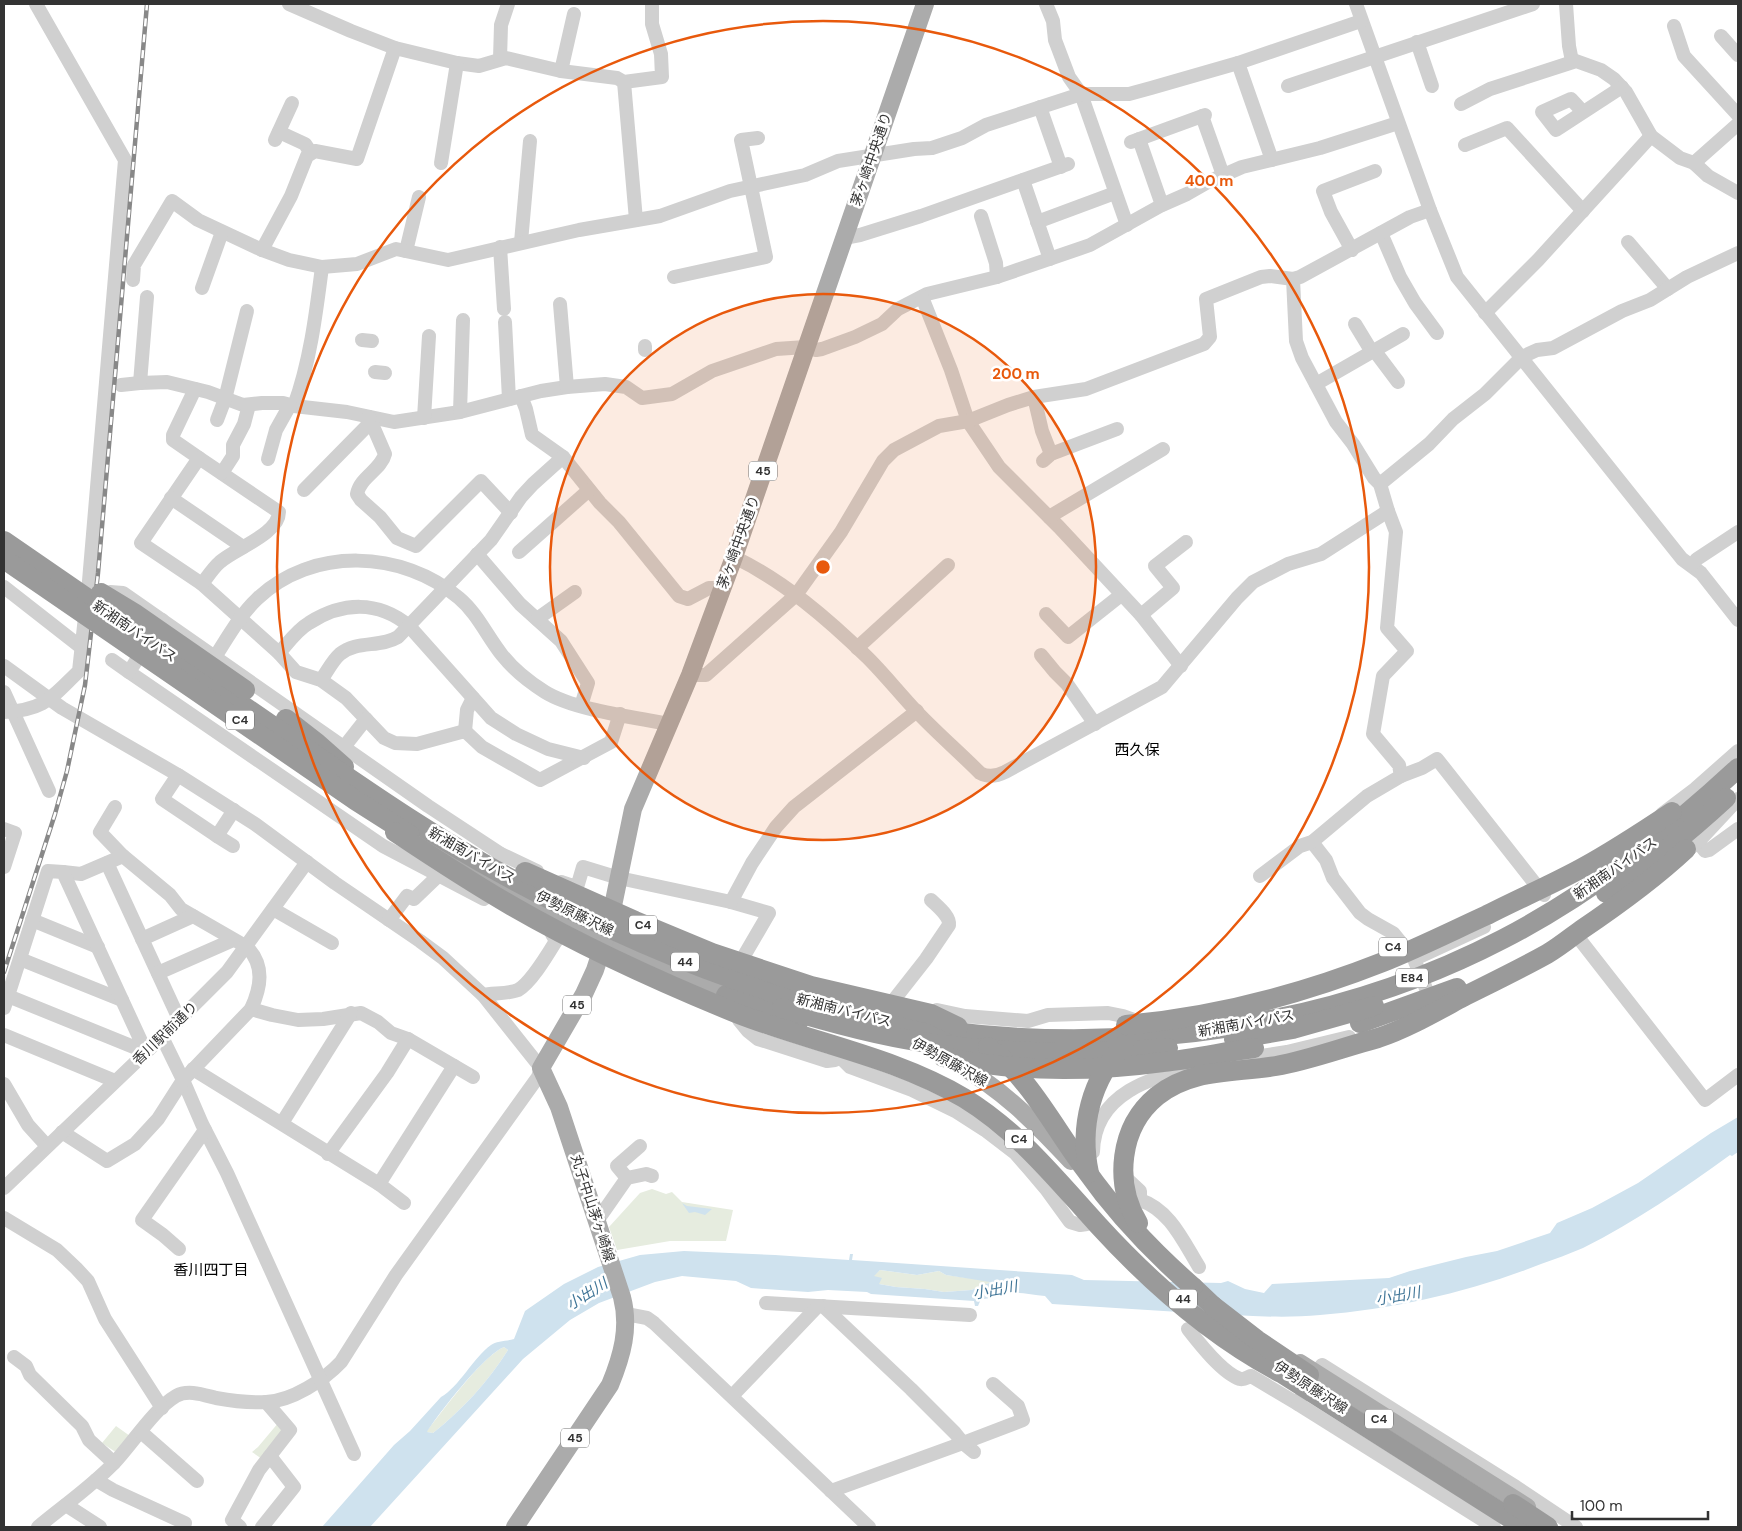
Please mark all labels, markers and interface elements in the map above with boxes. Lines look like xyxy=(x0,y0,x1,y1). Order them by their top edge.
street label: 茅ヶ崎中央通り xyxy=(847,110,895,208)
text: 400 m xyxy=(1185,171,1233,191)
text: 200 m xyxy=(992,364,1040,384)
road number: 45 xyxy=(749,462,777,481)
street label: 茅ヶ崎中央通り xyxy=(713,493,763,591)
centre of rings xyxy=(814,558,832,576)
street label: 新湘南バイパス xyxy=(89,596,181,666)
road number: C4 xyxy=(226,710,254,730)
district label: 西久保 xyxy=(1114,740,1160,760)
street label: 新湘南バイパス xyxy=(425,823,519,887)
street label: 新湘南バイパス xyxy=(1570,833,1660,903)
street label: 伊勢原藤沢線 xyxy=(533,886,617,940)
road number: C4 xyxy=(629,916,657,934)
road number: C4 xyxy=(1379,938,1407,956)
road number: 44 xyxy=(671,952,699,972)
road number: E84 xyxy=(1396,968,1428,988)
street label: 新湘南バイパス xyxy=(794,989,894,1031)
road number: 45 xyxy=(563,996,591,1014)
street label: 香川駅前通り xyxy=(129,997,201,1069)
street label: 新湘南バイパス xyxy=(1196,1006,1296,1040)
street label: 伊勢原藤沢線 xyxy=(909,1034,991,1090)
road number: C4 xyxy=(1005,1130,1033,1148)
street label: 丸子中山茅ヶ崎線 xyxy=(567,1152,619,1264)
district label: 香川四丁目 xyxy=(173,1260,249,1280)
water label: 小出川 xyxy=(563,1273,613,1314)
water label: 小出川 xyxy=(971,1276,1021,1304)
water label: 小出川 xyxy=(1374,1282,1424,1310)
road number: 44 xyxy=(1169,1290,1197,1308)
street label: 伊勢原藤沢線 xyxy=(1271,1357,1351,1417)
road number: C4 xyxy=(1365,1410,1393,1428)
road number: 45 xyxy=(561,1429,589,1448)
scale bar xyxy=(1572,1488,1708,1520)
text: 100 m xyxy=(1580,1496,1623,1516)

